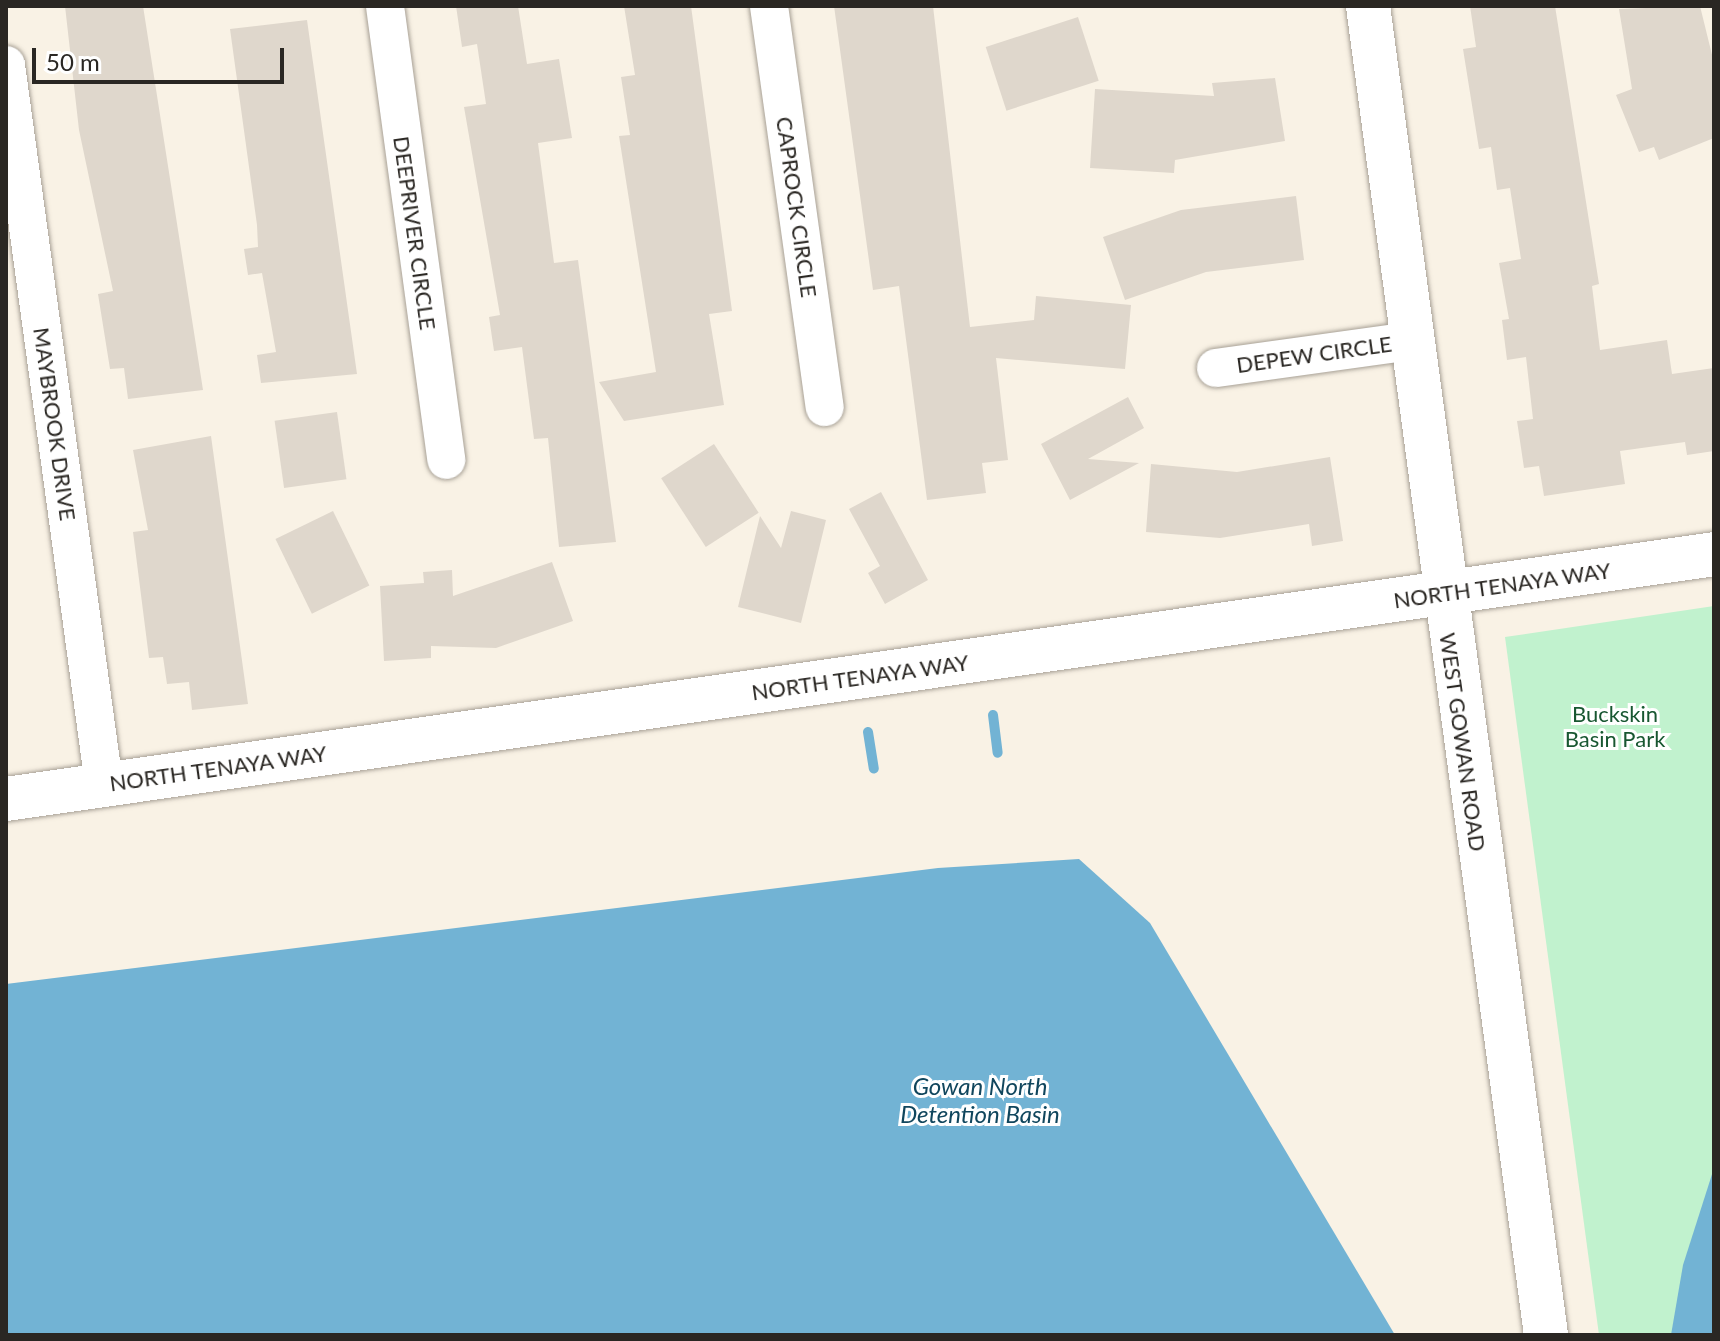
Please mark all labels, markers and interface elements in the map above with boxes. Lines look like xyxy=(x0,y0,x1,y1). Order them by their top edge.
scale bar xyxy=(36,32,288,82)
text: 50 m xyxy=(46,47,100,76)
street label: CAPROCK CIRCLE xyxy=(771,115,823,299)
street label: DEEPRIVER CIRCLE xyxy=(388,134,442,332)
street label: MAYBROOK DRIVE xyxy=(28,326,82,522)
street label: DEPEW CIRCLE xyxy=(1234,330,1394,378)
street label: NORTH TENAYA WAY xyxy=(1391,557,1613,613)
street label: WEST GOWAN ROAD xyxy=(1435,631,1491,853)
street label: NORTH TENAYA WAY xyxy=(749,649,971,705)
park label: Buckskin Basin Park xyxy=(1565,700,1665,752)
street label: NORTH TENAYA WAY xyxy=(107,740,329,796)
water label: Gowan North Detention Basin xyxy=(900,1072,1060,1128)

